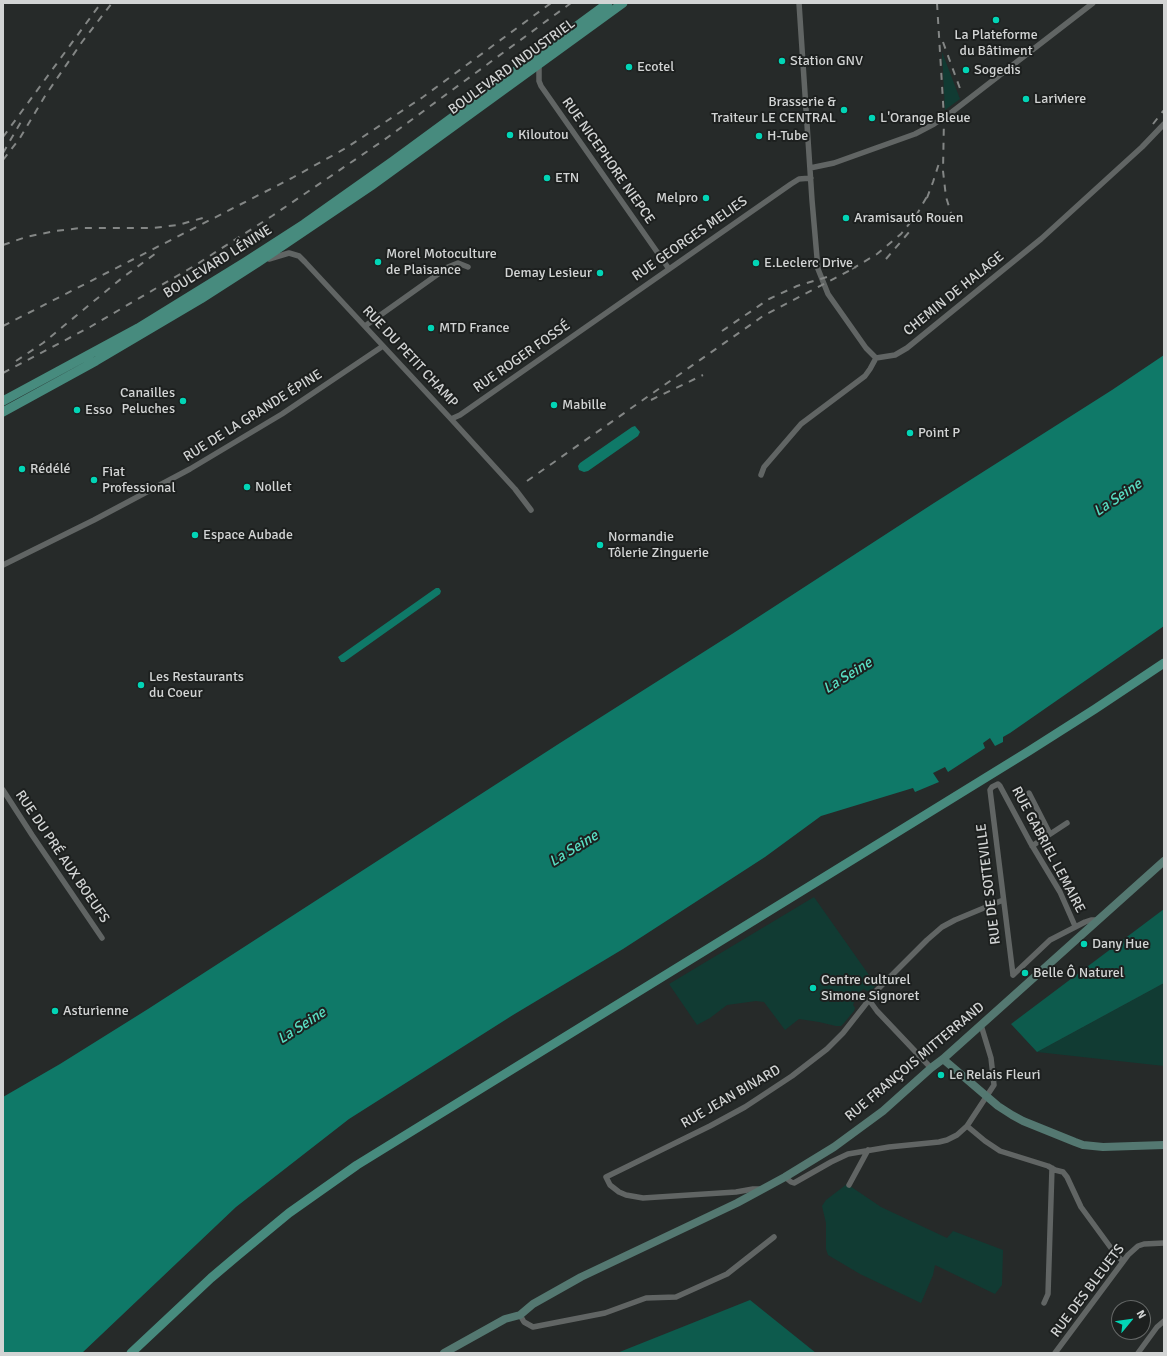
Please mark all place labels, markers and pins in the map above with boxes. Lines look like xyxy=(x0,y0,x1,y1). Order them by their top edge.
marker: La Plateforme du Bâtiment xyxy=(991,15,1001,25)
place label: La Plateforme du Bâtiment xyxy=(954,27,1038,60)
place label: Station GNV xyxy=(790,53,863,69)
marker: Station GNV xyxy=(777,56,787,66)
place label: Ecotel xyxy=(637,59,674,75)
marker: Ecotel xyxy=(624,62,634,72)
place label: Sogedis xyxy=(974,62,1021,78)
marker: Sogedis xyxy=(961,65,971,75)
place label: Lariviere xyxy=(1034,91,1086,107)
place label: Brasserie & Traiteur LE CENTRAL xyxy=(711,94,836,126)
marker: Lariviere xyxy=(1021,94,1031,104)
marker: Brasserie & Traiteur LE CENTRAL xyxy=(839,105,849,115)
place label: L'Orange Bleue xyxy=(880,110,971,126)
marker: L'Orange Bleue xyxy=(867,113,877,123)
place label: Kiloutou xyxy=(518,127,569,143)
place label: H-Tube xyxy=(767,128,808,144)
marker: Kiloutou xyxy=(505,130,515,140)
marker: H-Tube xyxy=(754,131,764,141)
place label: ETN xyxy=(555,170,579,186)
marker: ETN xyxy=(542,173,552,183)
place label: Melpro xyxy=(656,190,698,206)
marker: Melpro xyxy=(701,193,711,203)
place label: Aramisauto Rouen xyxy=(854,210,963,226)
marker: Aramisauto Rouen xyxy=(841,213,851,223)
place label: Morel Motoculture de Plaisance xyxy=(386,246,497,278)
place label: E.Leclerc Drive xyxy=(764,255,853,271)
marker: Morel Motoculture de Plaisance xyxy=(373,257,383,267)
marker: E.Leclerc Drive xyxy=(751,258,761,268)
place label: Demay Lesieur xyxy=(505,265,592,281)
marker: Demay Lesieur xyxy=(595,268,605,278)
place label: MTD France xyxy=(439,320,509,336)
marker: MTD France xyxy=(426,323,436,333)
place label: Canailles Peluches xyxy=(120,385,175,418)
marker: Canailles Peluches xyxy=(178,396,188,406)
place label: Mabille xyxy=(562,397,607,413)
marker: Mabille xyxy=(549,400,559,410)
place label: Esso xyxy=(85,402,112,418)
marker: Esso xyxy=(72,405,82,415)
place label: Point P xyxy=(918,425,960,441)
marker: Point P xyxy=(905,428,915,438)
place label: Rédélé xyxy=(30,461,71,477)
marker: Rédélé xyxy=(17,464,27,474)
place label: Fiat Professional xyxy=(102,464,176,496)
marker: Fiat Professional xyxy=(89,475,99,485)
place label: Nollet xyxy=(255,479,292,495)
marker: Nollet xyxy=(242,482,252,492)
place label: Espace Aubade xyxy=(203,527,293,543)
place label: Normandie Tôlerie Zinguerie xyxy=(608,529,709,562)
marker: Espace Aubade xyxy=(190,530,200,540)
marker: Normandie Tôlerie Zinguerie xyxy=(595,540,605,550)
place label: Les Restaurants du Coeur xyxy=(149,669,244,702)
marker: Les Restaurants du Coeur xyxy=(136,680,146,690)
place label: Dany Hue xyxy=(1092,936,1149,952)
marker: Dany Hue xyxy=(1079,939,1089,949)
place label: Belle Ô Naturel xyxy=(1033,965,1124,981)
marker: Belle Ô Naturel xyxy=(1020,968,1030,978)
place label: Centre culturel Simone Signoret xyxy=(821,972,919,1004)
marker: Centre culturel Simone Signoret xyxy=(808,983,818,993)
place label: Asturienne xyxy=(63,1003,129,1019)
marker: Asturienne xyxy=(50,1006,60,1016)
place label: Le Relais Fleuri xyxy=(949,1067,1041,1083)
marker: Le Relais Fleuri xyxy=(936,1070,946,1080)

